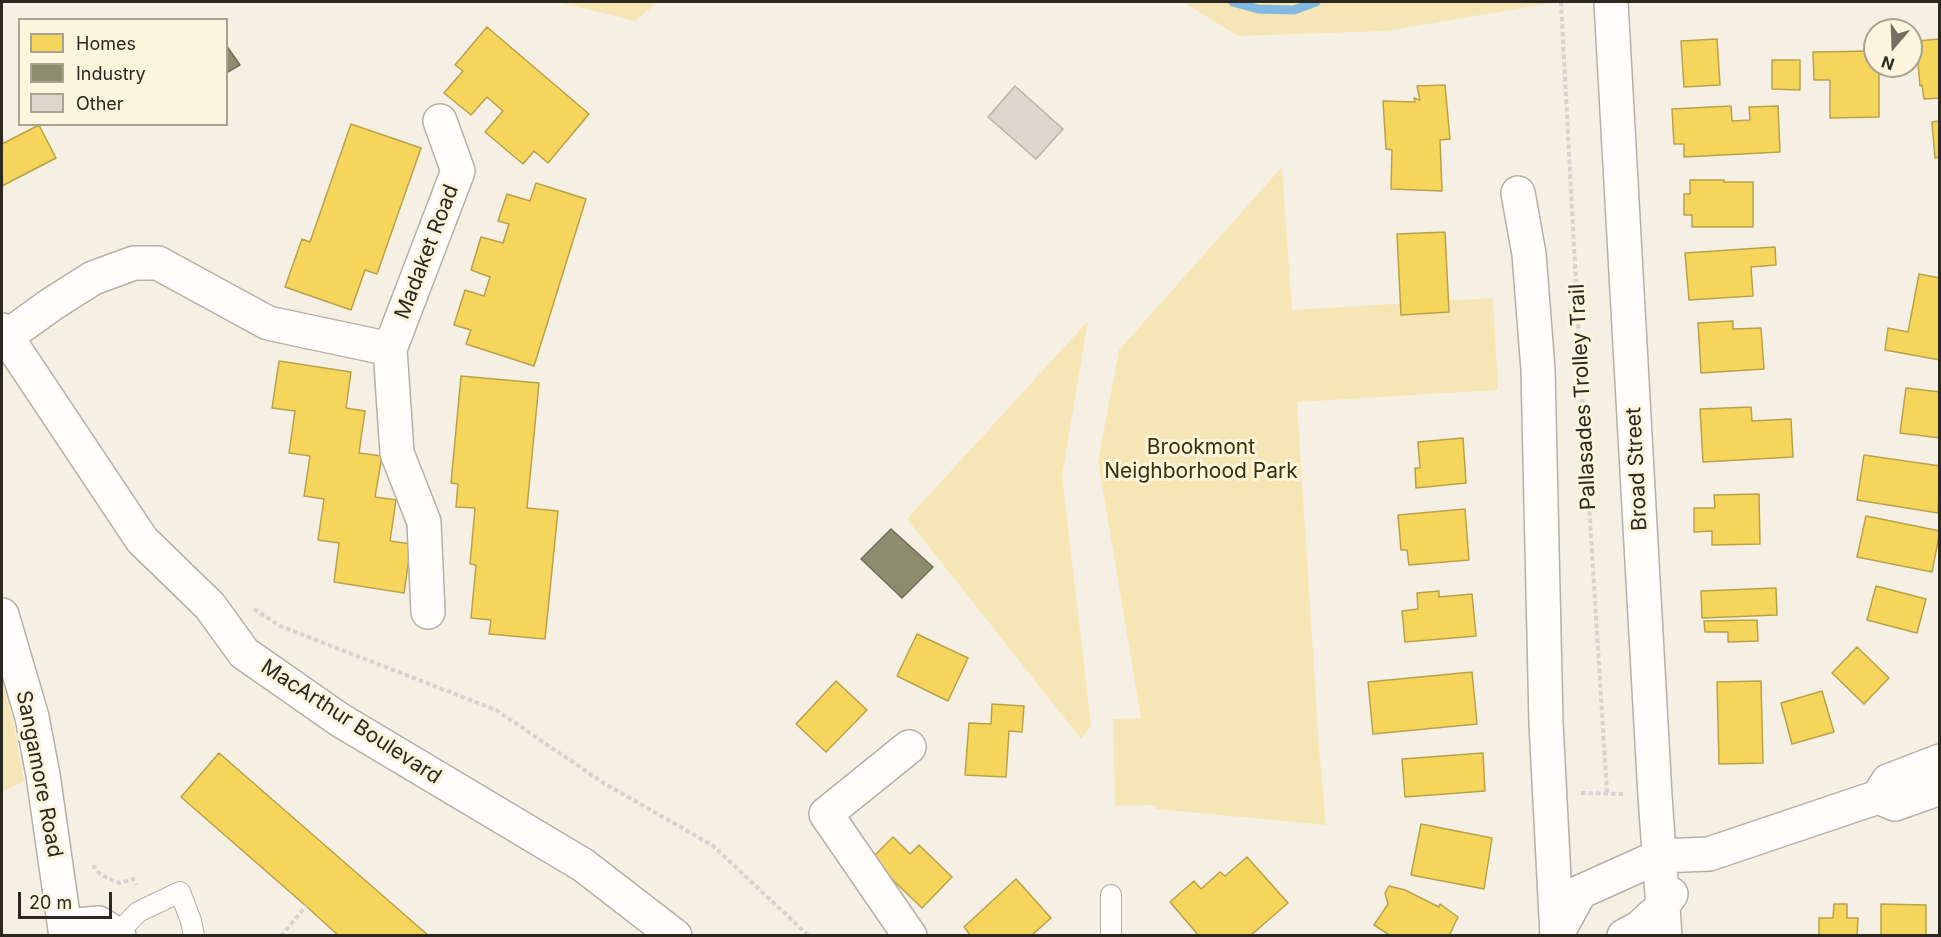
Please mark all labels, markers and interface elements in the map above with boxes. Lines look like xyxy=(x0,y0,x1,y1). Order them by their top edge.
legend xyxy=(18,18,228,126)
north arrow xyxy=(1863,18,1923,78)
text: Homes xyxy=(76,33,136,54)
text: N xyxy=(1879,52,1897,75)
text: Industry xyxy=(76,63,146,84)
text: Other xyxy=(76,93,124,114)
street label: Madaket Road xyxy=(390,181,464,323)
street label: Pallasades Trolley Trail xyxy=(1564,283,1602,511)
street label: Broad Street xyxy=(1621,406,1653,532)
park label: Brookmont Neighborhood Park xyxy=(1104,435,1298,485)
street label: MacArthur Boulevard xyxy=(256,654,446,790)
street label: Sangamore Road xyxy=(10,688,68,860)
scale bar xyxy=(21,880,116,918)
text: 20 m xyxy=(29,892,72,913)

